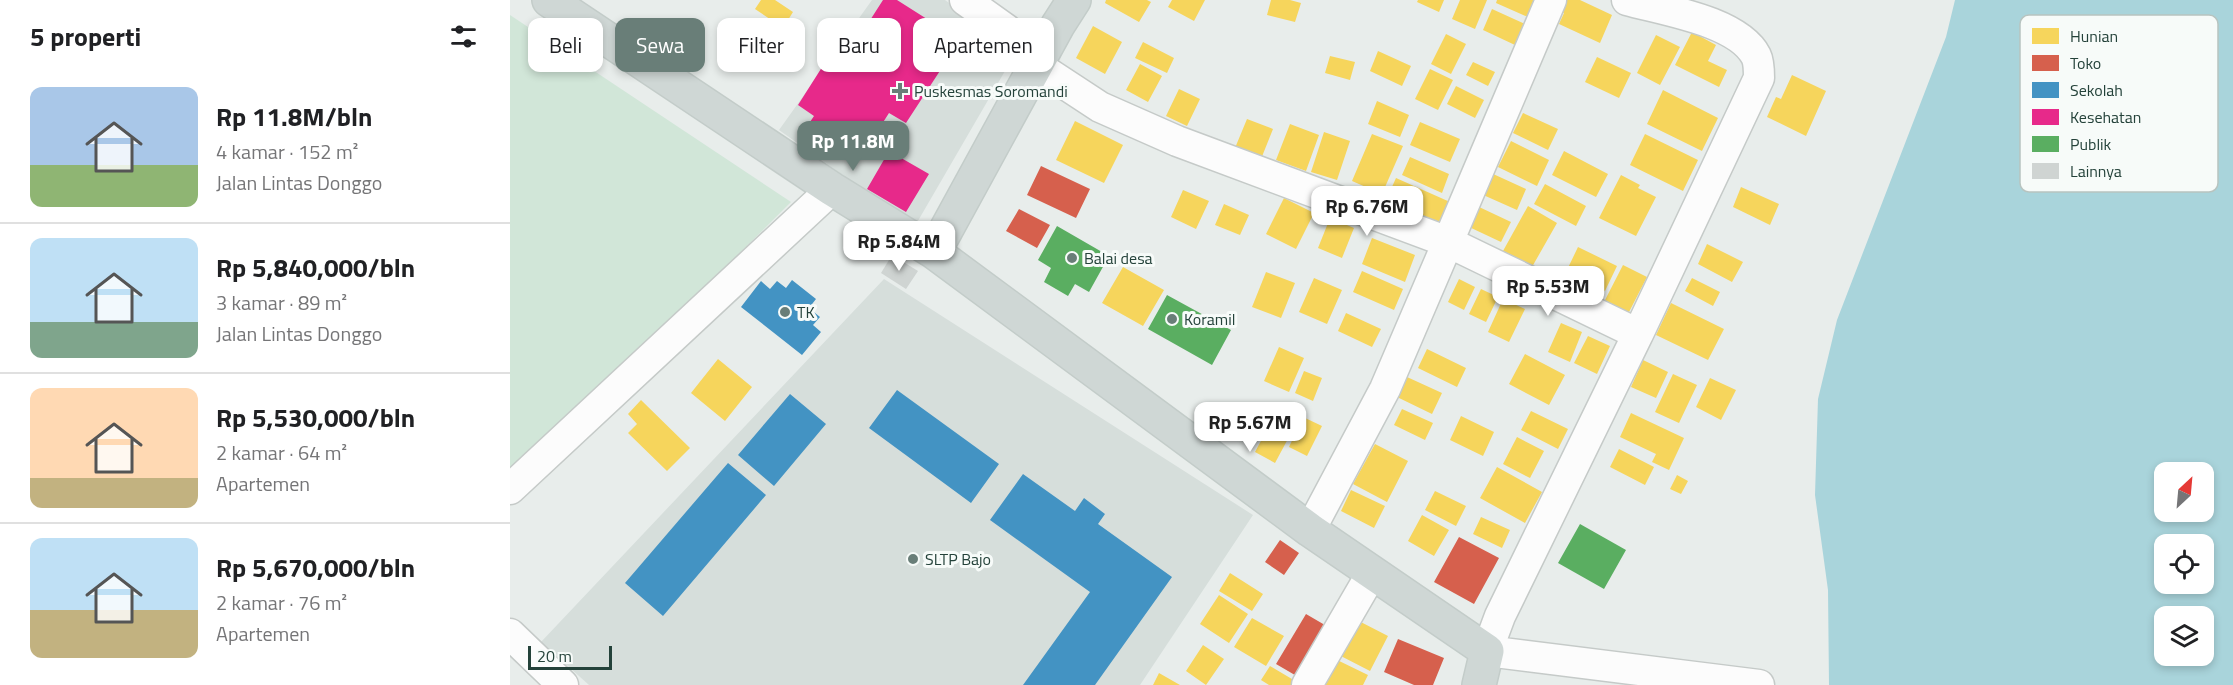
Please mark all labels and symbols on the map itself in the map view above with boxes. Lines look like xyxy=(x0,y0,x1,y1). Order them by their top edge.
legend xyxy=(2020,15,2218,192)
text: Hunian xyxy=(2070,24,2118,48)
text: Toko xyxy=(2070,51,2101,75)
text: Sekolah xyxy=(2070,78,2123,102)
place label: Puskesmas Soromandi xyxy=(914,79,1068,103)
marker: Puskesmas Soromandi xyxy=(891,82,909,100)
text: Kesehatan xyxy=(2070,105,2141,129)
pin: Rp 11.8M xyxy=(791,121,915,172)
text: Publik xyxy=(2070,132,2112,156)
text: Lainnya xyxy=(2070,159,2122,183)
pin: Rp 6.76M xyxy=(1305,186,1429,237)
pin: Rp 5.84M xyxy=(837,221,961,272)
place label: Balai desa xyxy=(1084,246,1153,270)
marker: Balai desa xyxy=(1065,251,1079,265)
pin: Rp 5.53M xyxy=(1486,266,1610,317)
place label: TK xyxy=(797,300,815,324)
marker: TK xyxy=(778,305,792,319)
place label: Koramil xyxy=(1184,307,1235,331)
marker: Koramil xyxy=(1165,312,1179,326)
pin: Rp 5.67M xyxy=(1188,402,1312,453)
north arrow xyxy=(2154,462,2214,522)
place label: SLTP Bajo xyxy=(925,547,991,571)
marker: SLTP Bajo xyxy=(906,552,920,566)
scale bar xyxy=(528,643,612,670)

